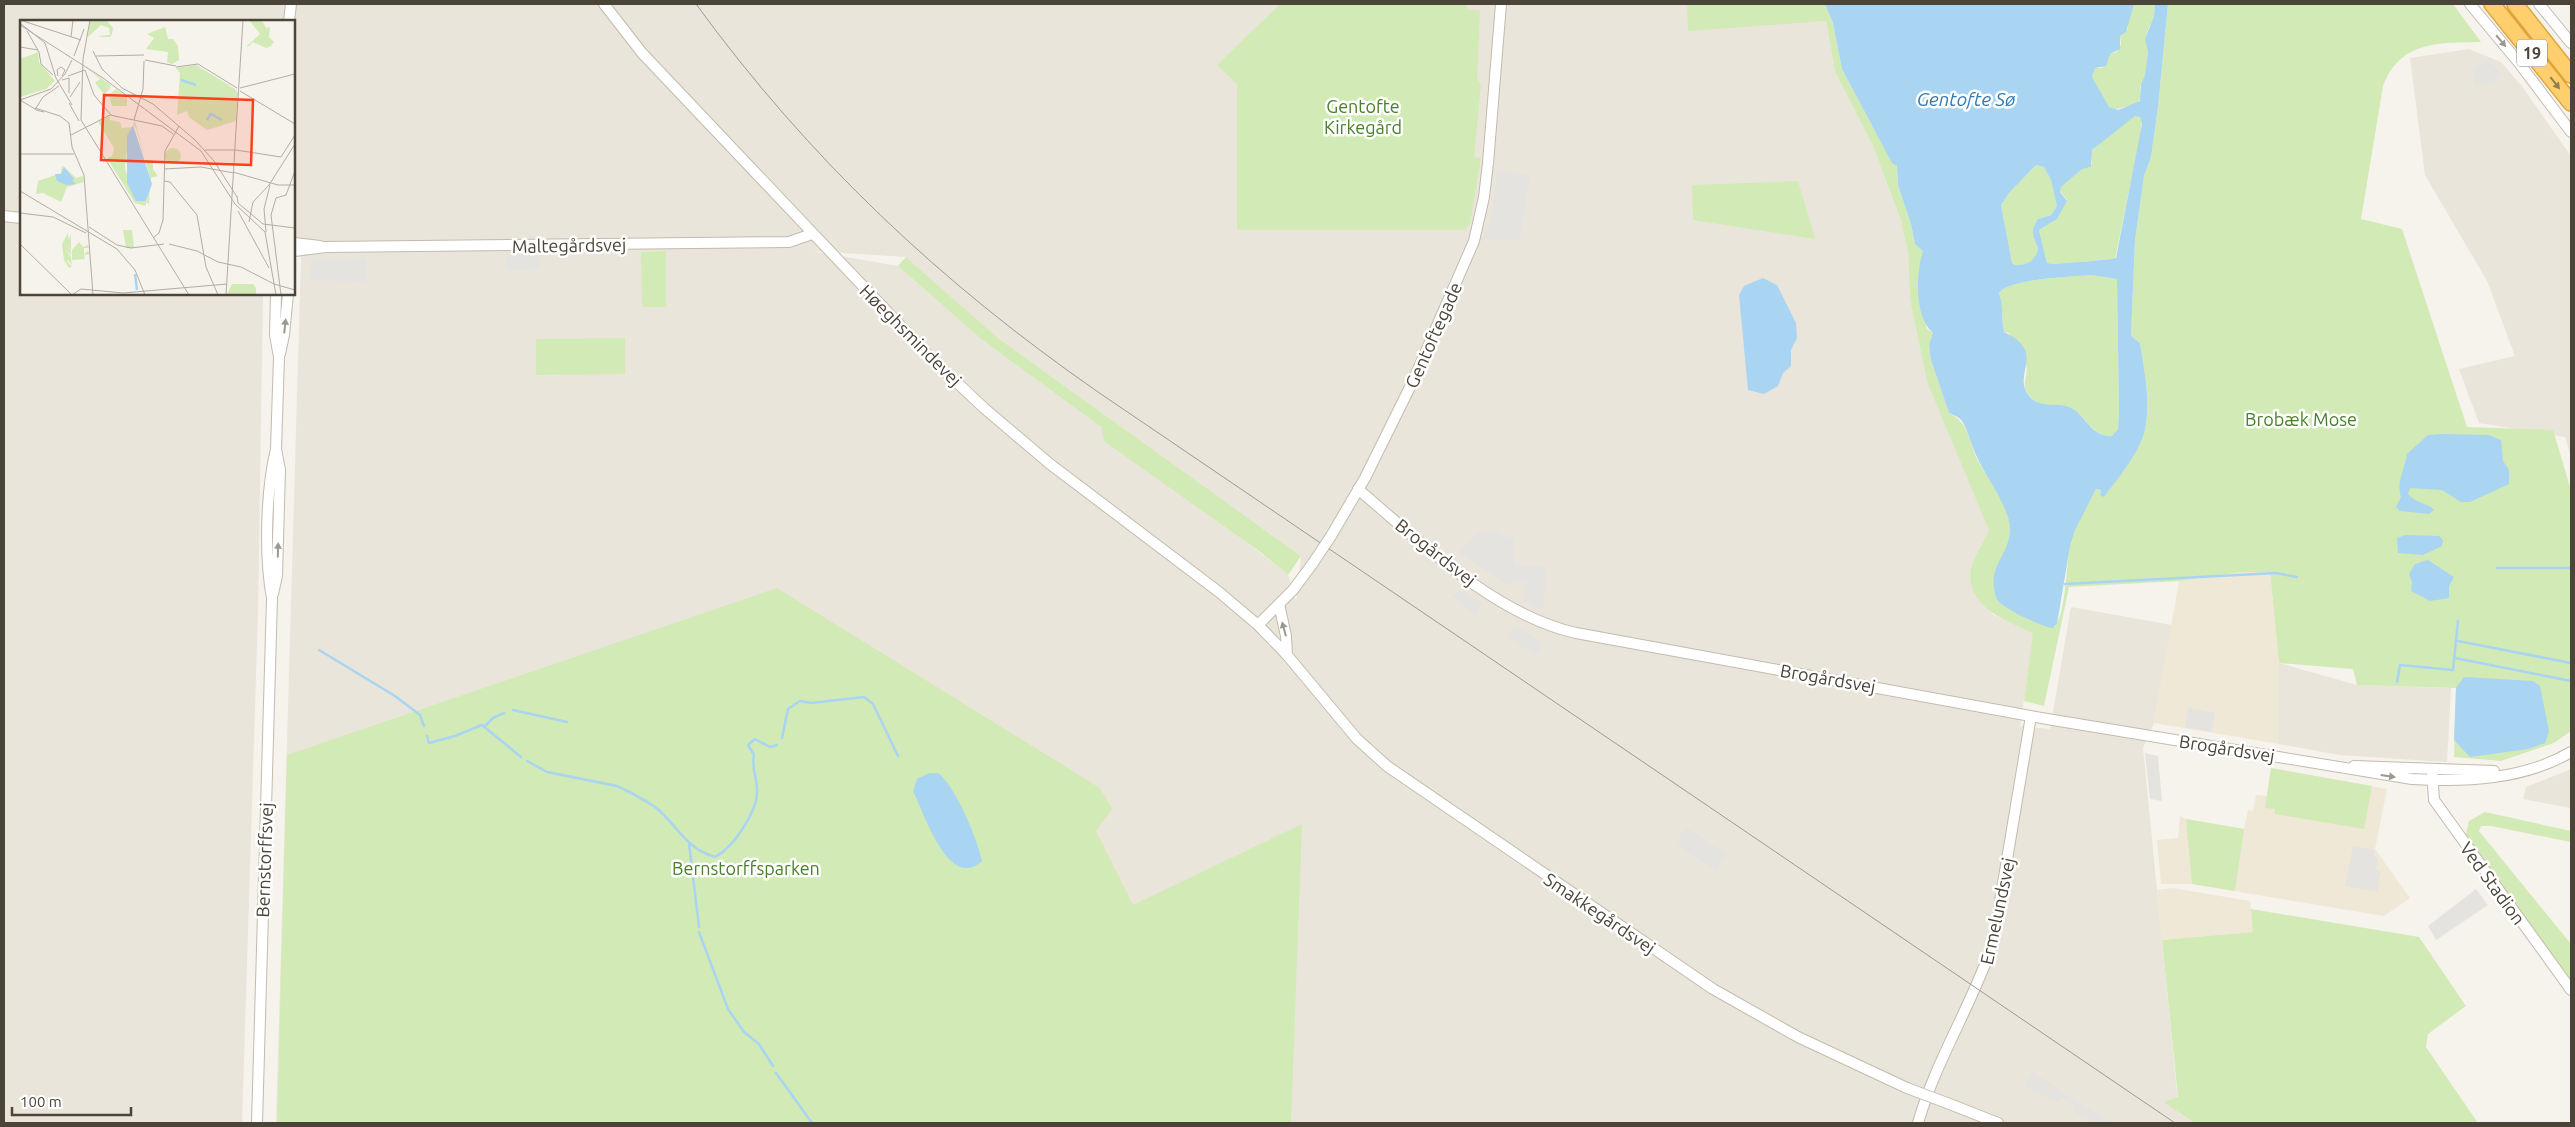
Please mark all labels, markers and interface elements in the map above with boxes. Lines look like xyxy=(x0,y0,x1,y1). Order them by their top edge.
inset map xyxy=(20,20,295,295)
one-way arrow xyxy=(2495,35,2506,47)
road number: 19 xyxy=(2517,40,2547,66)
one-way arrow xyxy=(2550,76,2561,89)
water label: Gentofte Sø xyxy=(1917,88,2016,110)
park label: Gentofte Kirkegård xyxy=(1324,96,1402,137)
street label: Maltegårdsvej xyxy=(512,234,626,256)
street label: Gentoftegade xyxy=(1401,279,1465,391)
street label: Høeghsmindevej xyxy=(856,280,966,390)
one-way arrow xyxy=(281,318,289,334)
park label: Brobæk Mose xyxy=(2245,409,2357,429)
street label: Brogårdsvej xyxy=(1392,514,1480,590)
one-way arrow xyxy=(274,541,282,557)
one-way arrow xyxy=(1280,622,1288,637)
street label: Brogårdsvej xyxy=(1779,660,1877,696)
street label: Brogårdsvej xyxy=(2178,731,2276,765)
one-way arrow xyxy=(2380,772,2396,780)
street label: Bernstorffsvej xyxy=(252,802,276,918)
street label: Ved Stadion xyxy=(2456,838,2530,928)
street label: Ermelundsvej xyxy=(1976,856,2018,966)
park label: Bernstorffsparken xyxy=(672,858,820,878)
street label: Smakkegårdsvej xyxy=(1541,868,1659,958)
scale bar xyxy=(12,1084,131,1116)
text: 100 m xyxy=(20,1093,62,1110)

